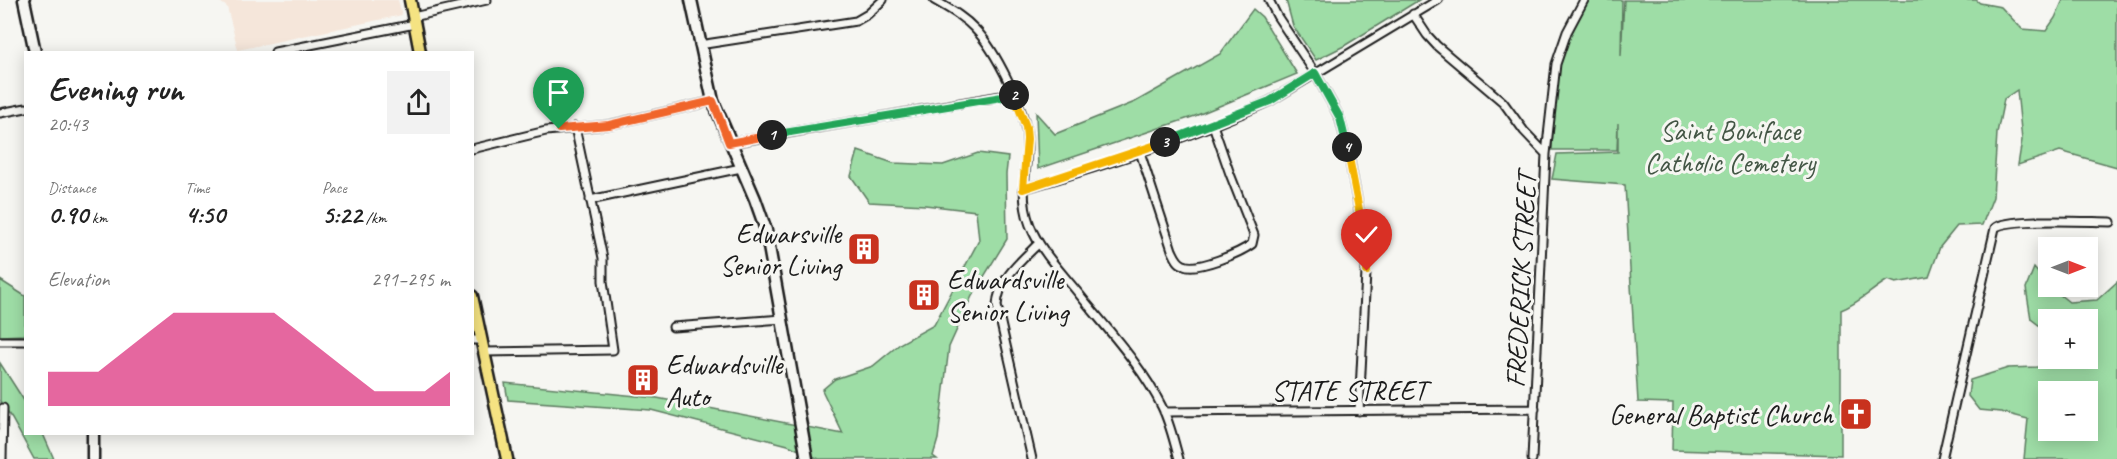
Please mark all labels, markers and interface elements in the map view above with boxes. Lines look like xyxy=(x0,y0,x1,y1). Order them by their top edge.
pin xyxy=(533,67,584,129)
text: Evening run xyxy=(48,68,183,110)
button: share xyxy=(387,71,450,134)
icon: arrive xyxy=(542,76,575,109)
pin: 2 xyxy=(999,80,1029,110)
text: 2 xyxy=(1010,85,1018,105)
text: 20:43 xyxy=(48,112,88,137)
park label: Saint Boniface Catholic Cemetery xyxy=(1645,113,1818,180)
pin: 1 xyxy=(757,120,787,150)
text: 1 xyxy=(768,125,776,145)
pin: 3 xyxy=(1150,127,1180,157)
text: 3 xyxy=(1161,132,1169,152)
pin: 4 xyxy=(1332,132,1362,162)
text: 4 xyxy=(1343,137,1351,157)
street label: FREDERICK STREET xyxy=(1497,166,1544,388)
text: Distance xyxy=(48,178,96,198)
text: Time xyxy=(185,178,209,198)
text: Pace xyxy=(322,178,347,198)
text: 0.90 xyxy=(48,198,88,231)
text: 4:50 xyxy=(185,198,225,231)
text: 5:22 xyxy=(322,198,362,231)
text: km xyxy=(88,208,107,228)
text: /km xyxy=(362,208,387,228)
pin xyxy=(1341,209,1392,271)
place label: Edwarsville Senior Living xyxy=(720,216,843,283)
icon: check xyxy=(1350,218,1383,251)
building icon: Edwarsville Senior Living xyxy=(846,231,882,267)
north arrow xyxy=(2038,237,2098,297)
map controls xyxy=(2038,237,2098,441)
place label: Edwardsville Senior Living xyxy=(947,262,1070,329)
text: Elevation xyxy=(48,267,110,292)
text: 291–295 m xyxy=(371,267,450,292)
building icon: Edwardsville Senior Living xyxy=(906,277,942,313)
button: + xyxy=(2038,309,2098,369)
place label: Edwardsville Auto xyxy=(666,347,784,414)
building icon: Edwardsville Auto xyxy=(625,362,661,398)
street label: STATE STREET xyxy=(1271,373,1433,408)
button: − xyxy=(2038,381,2098,441)
church icon: General Baptist Church xyxy=(1838,396,1874,432)
place label: General Baptist Church xyxy=(1609,397,1834,432)

